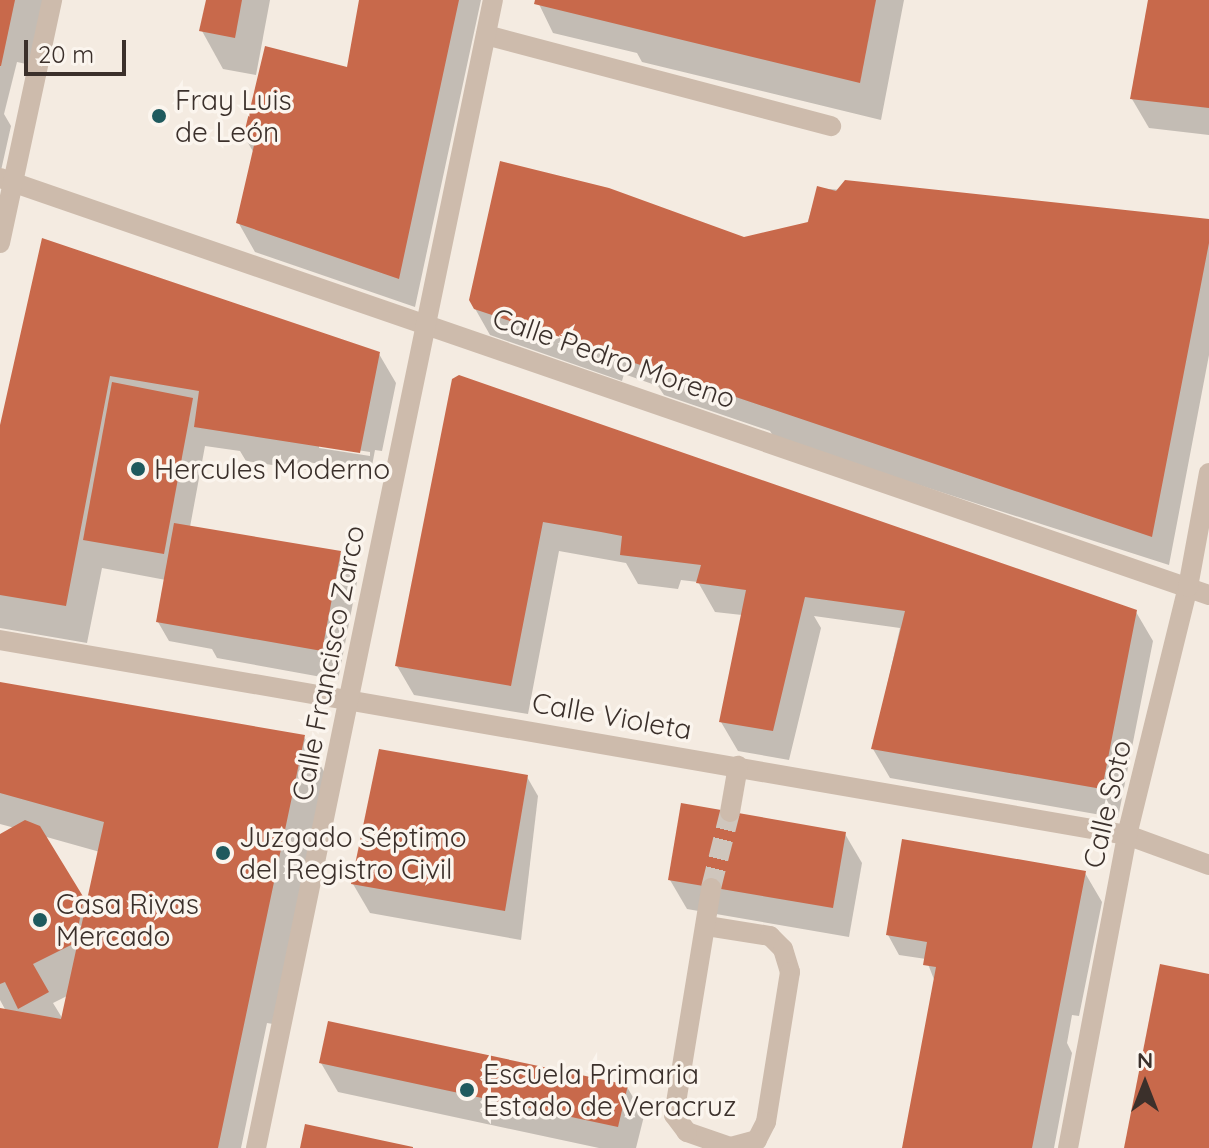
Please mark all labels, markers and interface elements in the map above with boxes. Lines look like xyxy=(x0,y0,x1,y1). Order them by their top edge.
scale bar xyxy=(28,24,130,74)
text: 20 m xyxy=(38,39,94,69)
place label: Fray Luis de León xyxy=(175,83,292,149)
marker: Fray Luis de León xyxy=(150,107,168,125)
street label: Calle Pedro Moreno xyxy=(488,301,740,415)
place label: Hercules Moderno xyxy=(154,452,390,486)
marker: Hercules Moderno xyxy=(129,460,147,478)
street label: Calle Francisco Zarco xyxy=(285,522,371,804)
street label: Calle Violeta xyxy=(530,685,694,747)
street label: Calle Soto xyxy=(1076,737,1138,871)
place label: Juzgado Séptimo del Registro Civil xyxy=(239,820,467,886)
marker: Juzgado Séptimo del Registro Civil xyxy=(214,844,232,862)
place label: Casa Rivas Mercado xyxy=(56,887,199,953)
marker: Casa Rivas Mercado xyxy=(31,911,49,929)
north arrow xyxy=(1105,1044,1185,1124)
text: N xyxy=(1137,1046,1153,1074)
place label: Escuela Primaria Estado de Veracruz xyxy=(483,1057,736,1123)
marker: Escuela Primaria Estado de Veracruz xyxy=(458,1081,476,1099)

